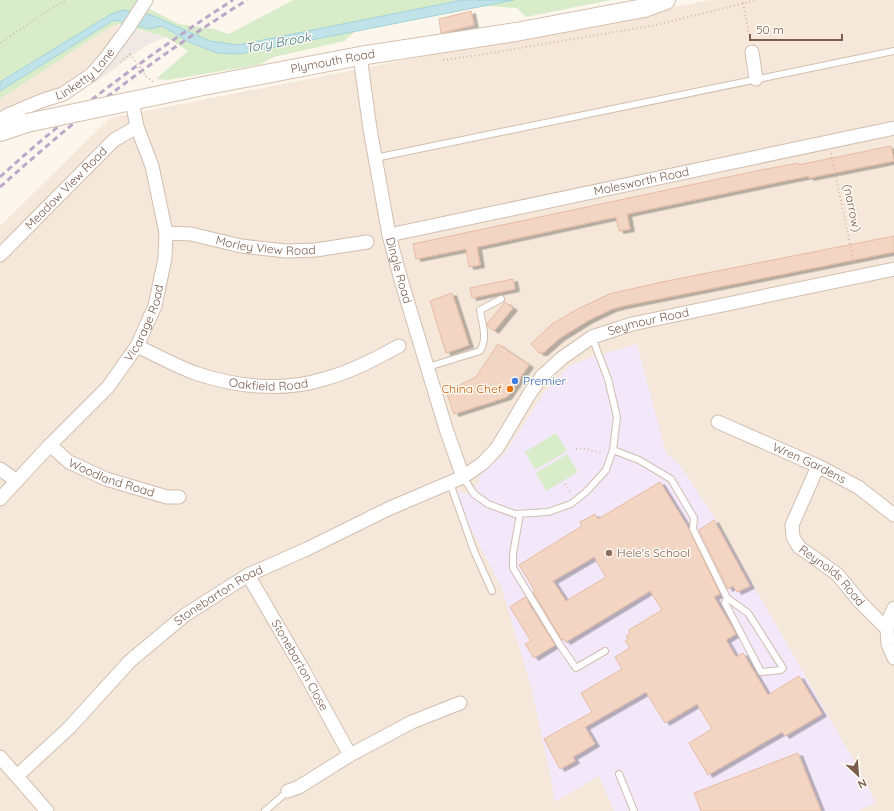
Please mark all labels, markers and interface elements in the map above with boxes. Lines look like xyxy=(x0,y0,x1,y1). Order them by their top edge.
scale bar xyxy=(750,16,842,42)
text: 50 m xyxy=(756,22,784,37)
water label: Tory Brook xyxy=(244,28,313,56)
street label: Linketty Lane xyxy=(53,45,118,103)
street label: Plymouth Road xyxy=(289,46,376,76)
street label: Meadow View Road xyxy=(22,143,110,232)
street label: Molesworth Road xyxy=(592,164,690,198)
street label: (narrow) xyxy=(840,183,865,233)
street label: Morley View Road xyxy=(214,232,316,258)
street label: Dingle Road xyxy=(383,235,416,305)
street label: Vicarage Road xyxy=(120,283,166,364)
street label: Seymour Road xyxy=(606,304,690,338)
place label: Premier xyxy=(523,373,567,388)
street label: Oakfield Road xyxy=(228,374,309,394)
marker: Premier xyxy=(510,376,520,386)
place label: China Chef xyxy=(442,381,503,396)
marker: China Chef xyxy=(505,384,515,394)
street label: Wren Gardens xyxy=(770,439,849,487)
street label: Woodland Road xyxy=(66,455,156,500)
street label: Reynolds Road xyxy=(796,541,868,609)
place label: Hele's School xyxy=(617,545,690,560)
marker: Hele's School xyxy=(604,548,614,558)
street label: Stonebarton Road xyxy=(171,561,265,628)
street label: Stonebarton Close xyxy=(268,617,332,713)
north arrow xyxy=(838,755,878,795)
text: N xyxy=(856,776,869,792)

